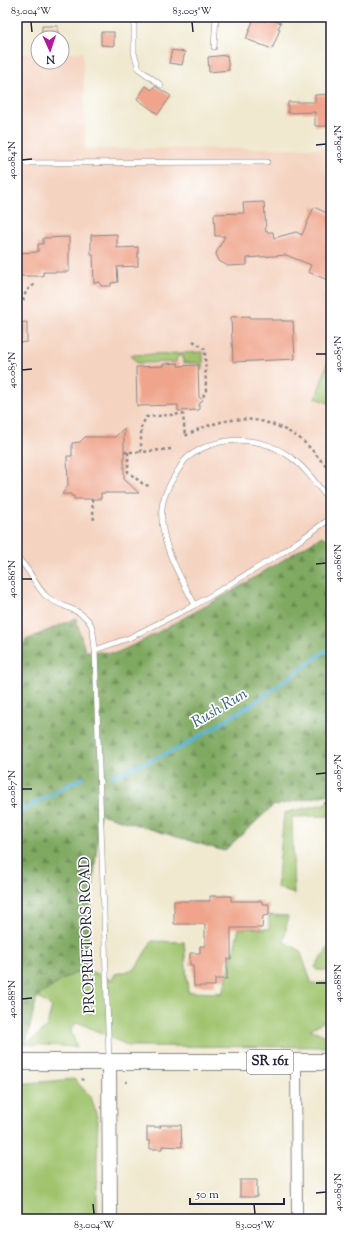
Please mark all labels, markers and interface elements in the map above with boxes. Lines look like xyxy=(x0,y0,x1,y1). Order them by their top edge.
text: 83.004°W xyxy=(11,4,51,19)
text: 83.005°W xyxy=(173,4,211,19)
north arrow xyxy=(30,30,70,70)
text: N xyxy=(45,51,56,67)
text: 40.084°N xyxy=(331,125,346,163)
text: 40.084°N xyxy=(5,141,20,179)
text: 40.085°N xyxy=(331,336,346,372)
text: 40.085°N xyxy=(5,352,20,388)
text: 40.086°N xyxy=(331,544,346,582)
text: 40.086°N xyxy=(5,560,20,598)
water label: Rush Run xyxy=(188,683,253,735)
text: 40.087°N xyxy=(331,754,346,792)
text: 40.087°N xyxy=(5,770,20,808)
street label: PROPRIETORS ROAD xyxy=(75,856,101,1014)
text: 40.088°N xyxy=(331,964,346,1002)
text: 40.088°N xyxy=(5,980,20,1018)
road number: SR 161 xyxy=(247,1050,293,1074)
text: 40.089°N xyxy=(331,1173,346,1211)
scale bar xyxy=(190,1180,284,1206)
text: 50 m xyxy=(195,1186,219,1204)
text: 83.004°W xyxy=(74,1218,114,1233)
text: 83.005°W xyxy=(236,1218,274,1233)

